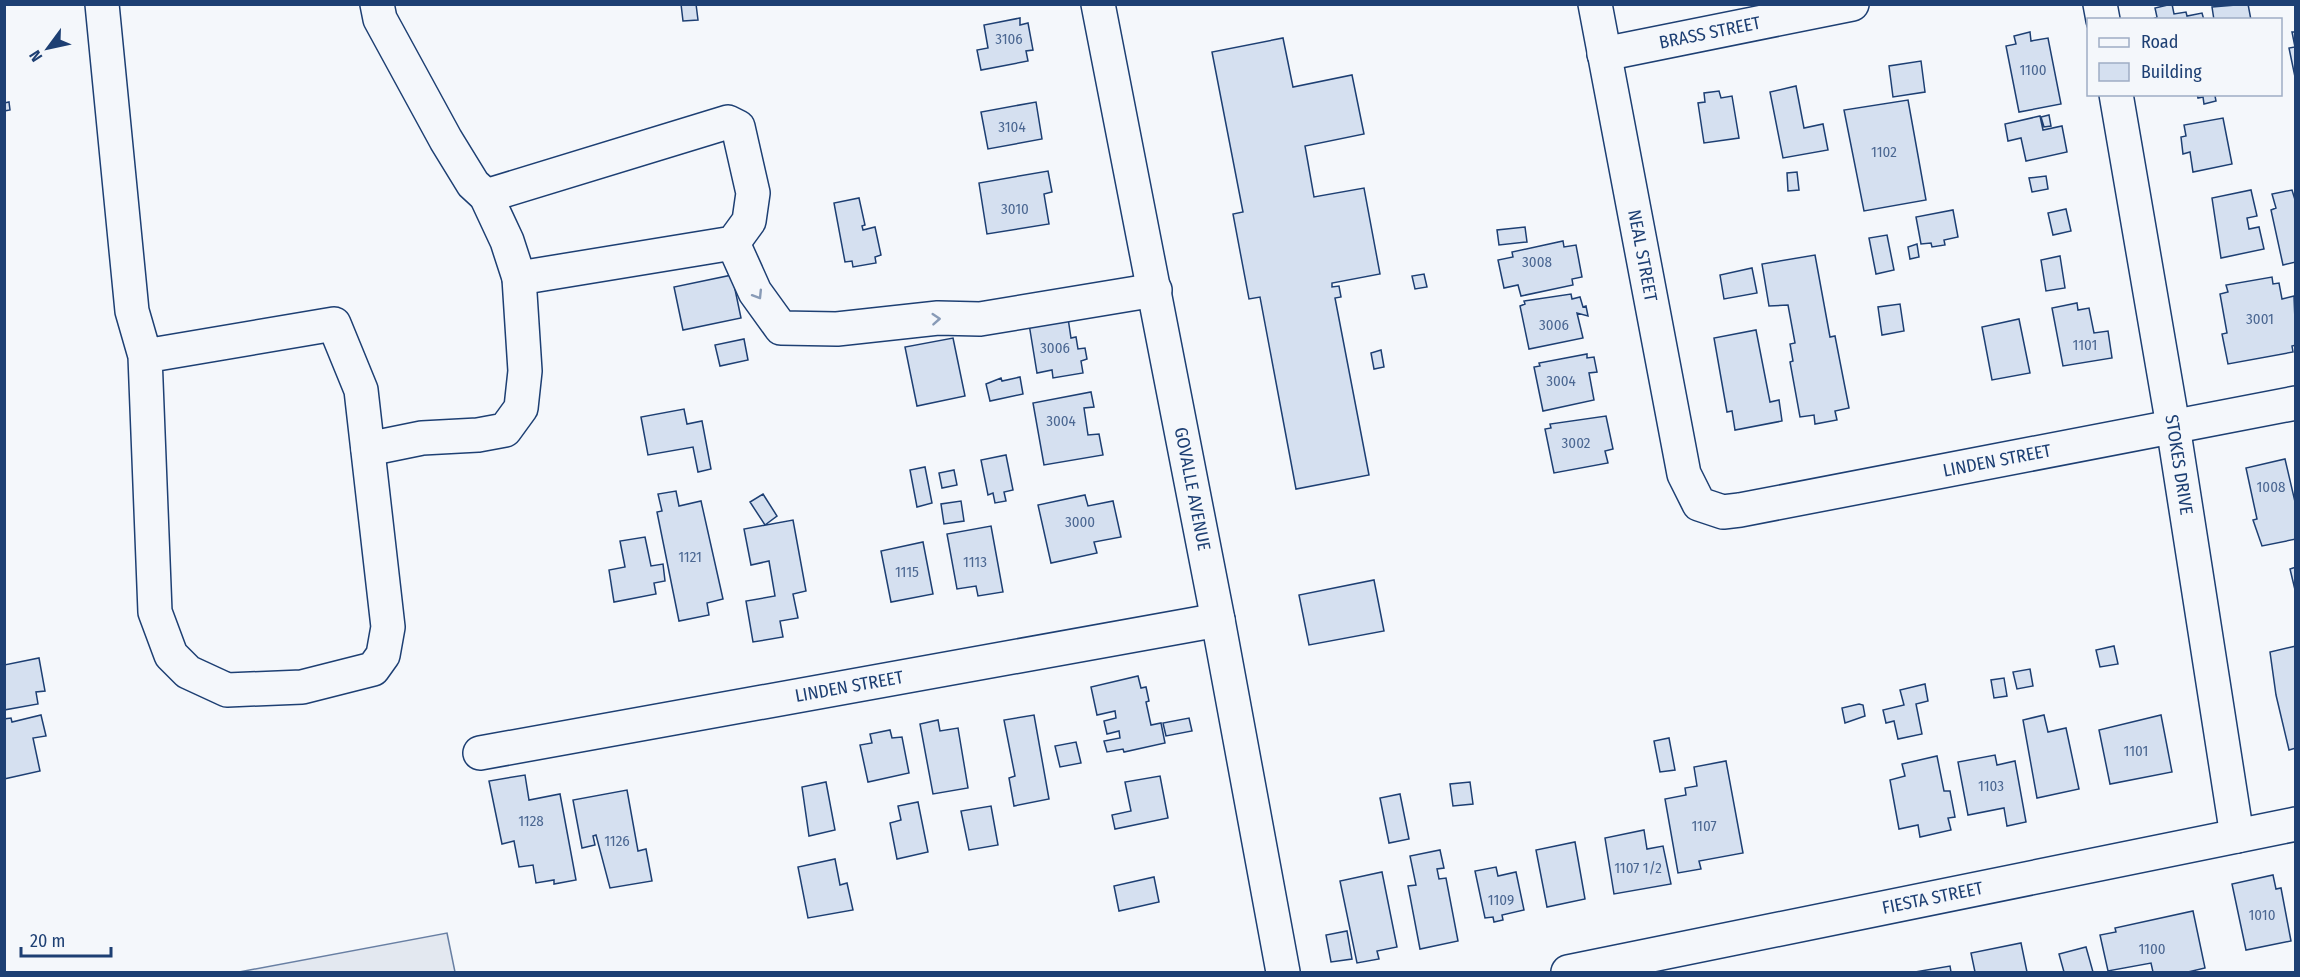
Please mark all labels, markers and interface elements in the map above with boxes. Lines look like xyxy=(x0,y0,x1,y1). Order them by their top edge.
street label: BRASS STREET xyxy=(1657,12,1763,54)
north arrow xyxy=(18,18,78,78)
legend xyxy=(2087,18,2282,96)
house number: 3106 xyxy=(995,30,1023,48)
text: Road xyxy=(2141,31,2178,53)
text: N xyxy=(25,47,46,65)
house number: 1100 xyxy=(2019,61,2047,79)
text: Building xyxy=(2141,61,2202,83)
house number: 3104 xyxy=(998,118,1026,136)
house number: 1102 xyxy=(1871,143,1897,161)
house number: 3010 xyxy=(1001,200,1029,218)
street label: NEAL STREET xyxy=(1623,208,1662,304)
house number: 3008 xyxy=(1522,253,1552,271)
one-way arrow xyxy=(751,289,763,299)
house number: 3001 xyxy=(2246,310,2274,328)
one-way arrow xyxy=(931,313,940,326)
house number: 3006 xyxy=(1539,316,1569,334)
house number: 1101 xyxy=(2073,336,2097,354)
house number: 3006 xyxy=(1040,339,1070,357)
house number: 3004 xyxy=(1546,372,1576,390)
house number: 3004 xyxy=(1046,412,1076,430)
street label: STOKES DRIVE xyxy=(2160,413,2198,516)
street label: GOVALLE AVENUE xyxy=(1170,425,1215,553)
house number: 3002 xyxy=(1562,434,1591,452)
street label: LINDEN STREET xyxy=(1941,439,2054,482)
house number: 1008 xyxy=(2257,478,2285,496)
house number: 3000 xyxy=(1065,513,1095,531)
house number: 1121 xyxy=(678,548,702,566)
house number: 1113 xyxy=(963,553,987,571)
house number: 1115 xyxy=(895,563,919,581)
street label: LINDEN STREET xyxy=(793,666,906,707)
house number: 1101 xyxy=(2124,742,2148,760)
house number: 1103 xyxy=(1978,777,2004,795)
house number: 1128 xyxy=(518,812,544,830)
house number: 1107 xyxy=(1691,817,1717,835)
house number: 1126 xyxy=(604,832,630,850)
house number: 1107 1/2 xyxy=(1614,859,1662,877)
street label: FIESTA STREET xyxy=(1880,877,1986,919)
house number: 1109 xyxy=(1488,891,1514,909)
house number: 1010 xyxy=(2249,906,2275,924)
scale bar xyxy=(21,920,111,958)
text: 20 m xyxy=(30,930,65,952)
house number: 1100 xyxy=(2138,940,2166,958)

